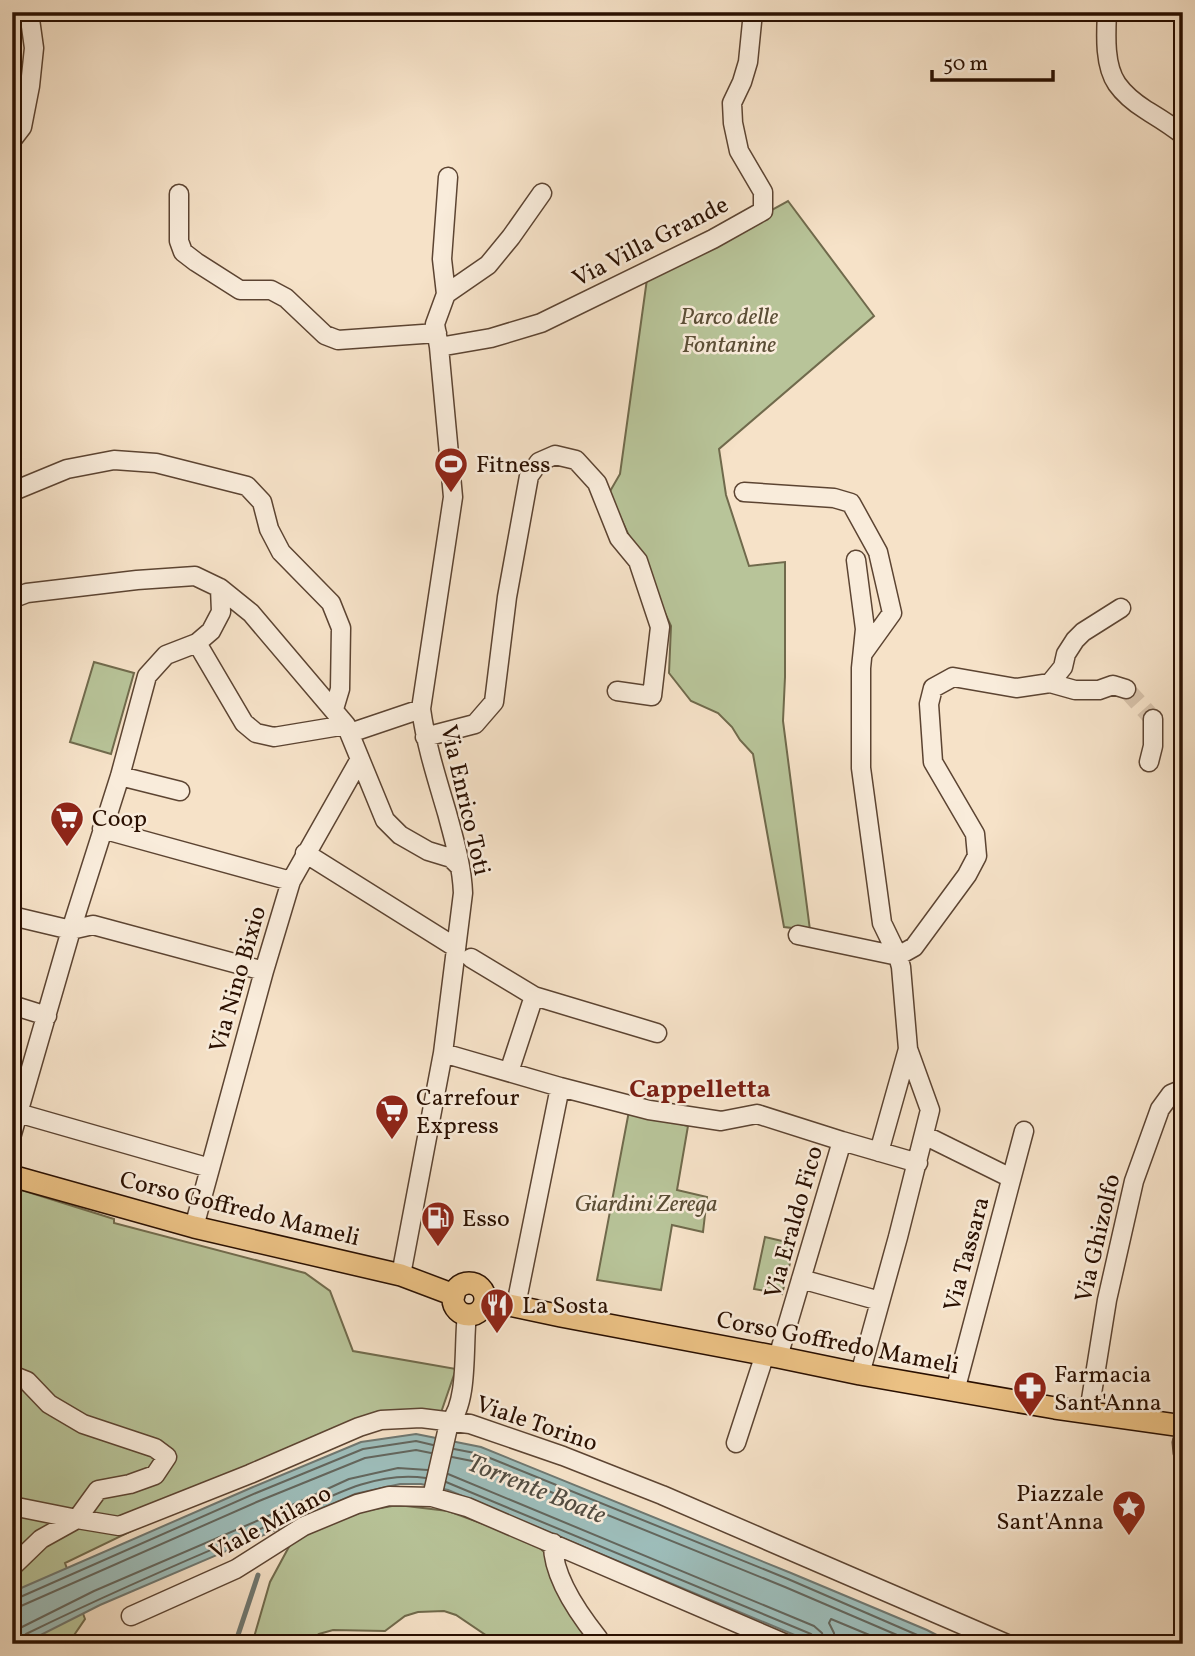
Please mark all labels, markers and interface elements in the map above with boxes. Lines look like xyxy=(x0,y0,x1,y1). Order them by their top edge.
scale bar xyxy=(932,38,1053,82)
text: 50 m xyxy=(943,50,988,79)
street label: Via Villa Grande xyxy=(567,189,735,297)
park label: Parco delle Fontanine xyxy=(680,301,778,363)
sports icon: Fitness xyxy=(432,445,470,494)
place label: Fitness xyxy=(476,449,551,483)
street label: Via Enrico Toti xyxy=(430,722,498,879)
supermarket icon: Coop xyxy=(48,799,86,848)
place label: Coop xyxy=(92,803,147,837)
street label: Via Nino Bixio xyxy=(202,902,276,1057)
district label: Cappelletta xyxy=(629,1072,771,1108)
place label: Carrefour Express xyxy=(416,1082,520,1144)
supermarket icon: Carrefour Express xyxy=(373,1092,411,1141)
street label: Via Eraldo Fico xyxy=(757,1142,833,1303)
street label: Corso Goffredo Mameli xyxy=(116,1164,363,1256)
street label: Via Ghizolfo xyxy=(1068,1171,1130,1306)
park label: Giardini Zerega xyxy=(574,1188,718,1222)
street label: Via Tassara xyxy=(936,1193,1000,1316)
fuel station icon: Esso xyxy=(419,1199,457,1248)
place label: Esso xyxy=(462,1203,510,1237)
restaurant icon: La Sosta xyxy=(478,1286,516,1335)
place label: La Sosta xyxy=(522,1290,609,1324)
street label: Corso Goffredo Mameli xyxy=(713,1304,962,1384)
place label: Farmacia Sant'Anna xyxy=(1054,1359,1162,1421)
pharmacy icon: Farmacia Sant'Anna xyxy=(1011,1369,1049,1418)
street label: Viale Torino xyxy=(471,1388,602,1462)
water label: Torrente Boate xyxy=(462,1446,611,1534)
street label: Viale Milano xyxy=(204,1477,338,1570)
place label: Piazzale Sant'Anna xyxy=(996,1478,1104,1540)
place icon: Piazzale Sant'Anna xyxy=(1110,1488,1148,1537)

